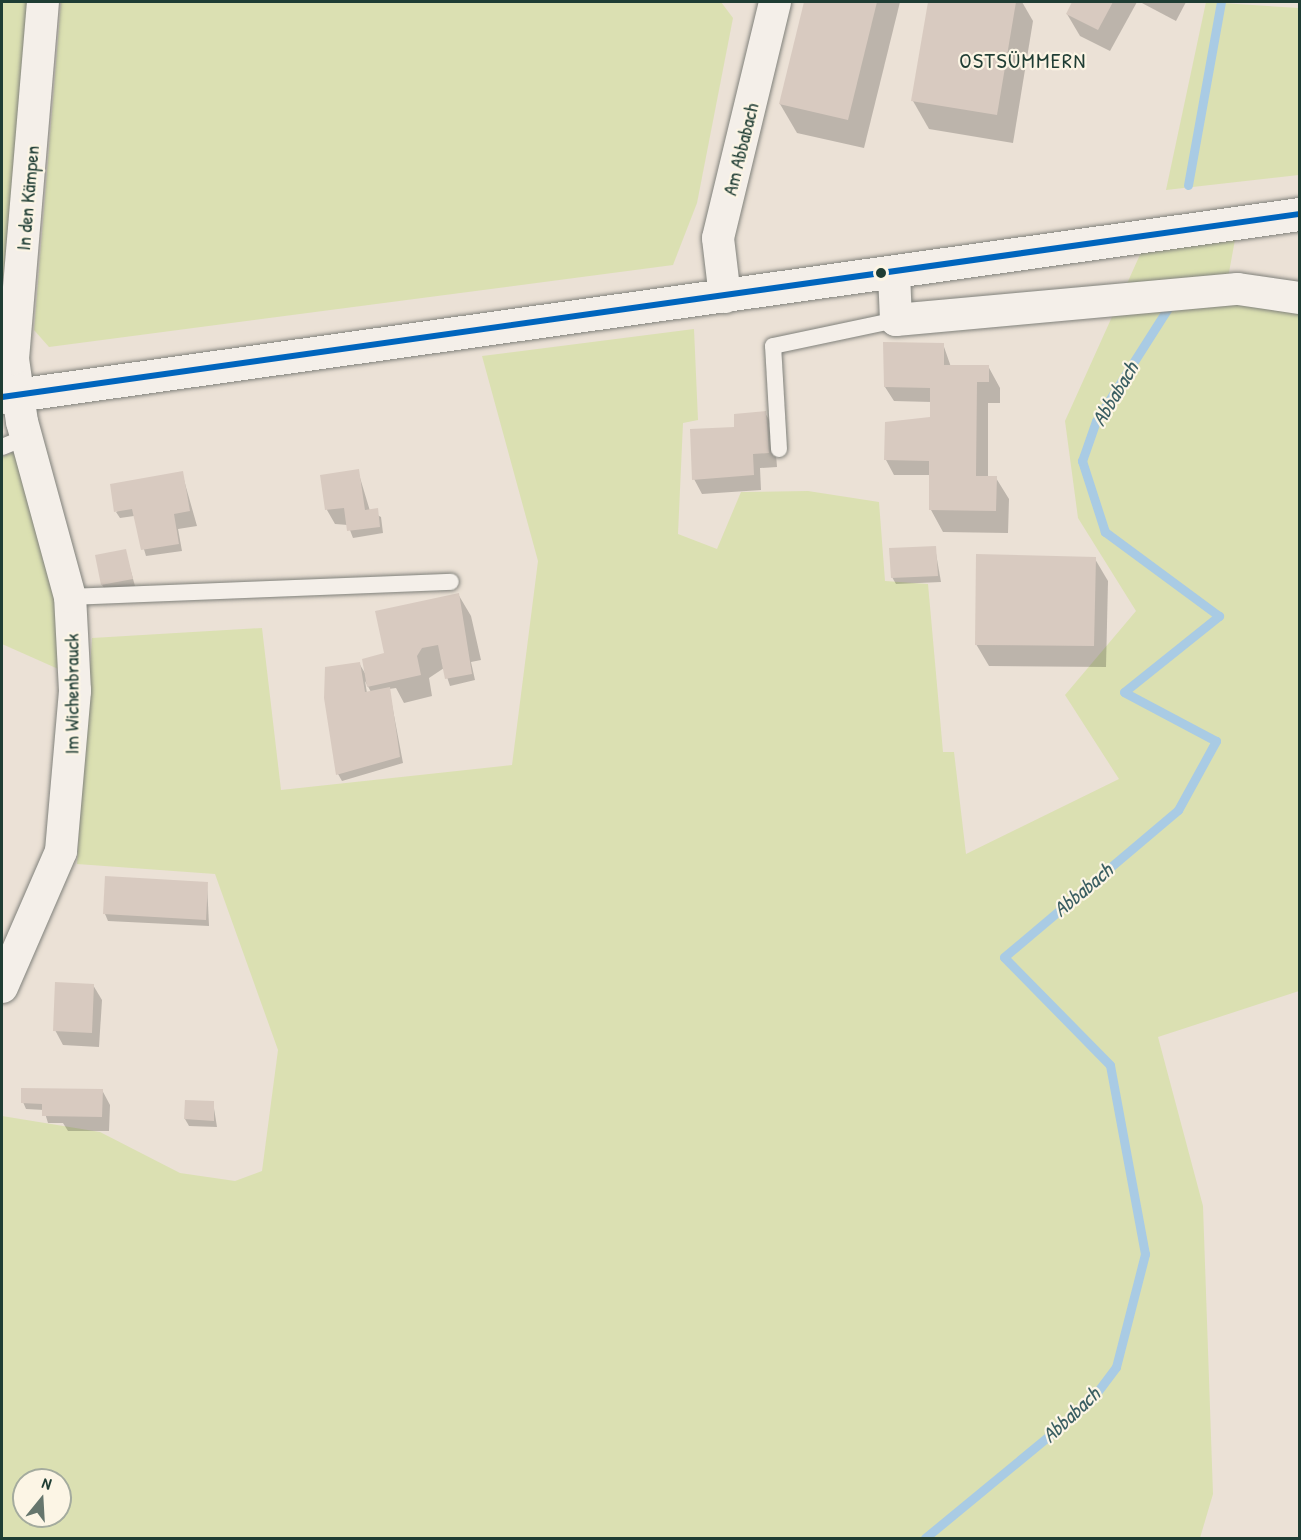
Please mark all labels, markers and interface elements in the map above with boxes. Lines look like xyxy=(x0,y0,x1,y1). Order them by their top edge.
district label: OSTSÜMMERN xyxy=(959,48,1087,74)
street label: Am Abbabach xyxy=(717,100,763,198)
street label: In den Kämpen xyxy=(10,145,44,251)
unlabelled marker xyxy=(875,267,887,279)
water label: Abbabach xyxy=(1086,358,1144,430)
street label: Im Wichenbrauck xyxy=(59,634,83,754)
water label: Abbabach xyxy=(1048,858,1118,922)
water label: Abbabach xyxy=(1037,1382,1105,1448)
north arrow xyxy=(12,1468,72,1528)
text: N xyxy=(39,1471,54,1495)

